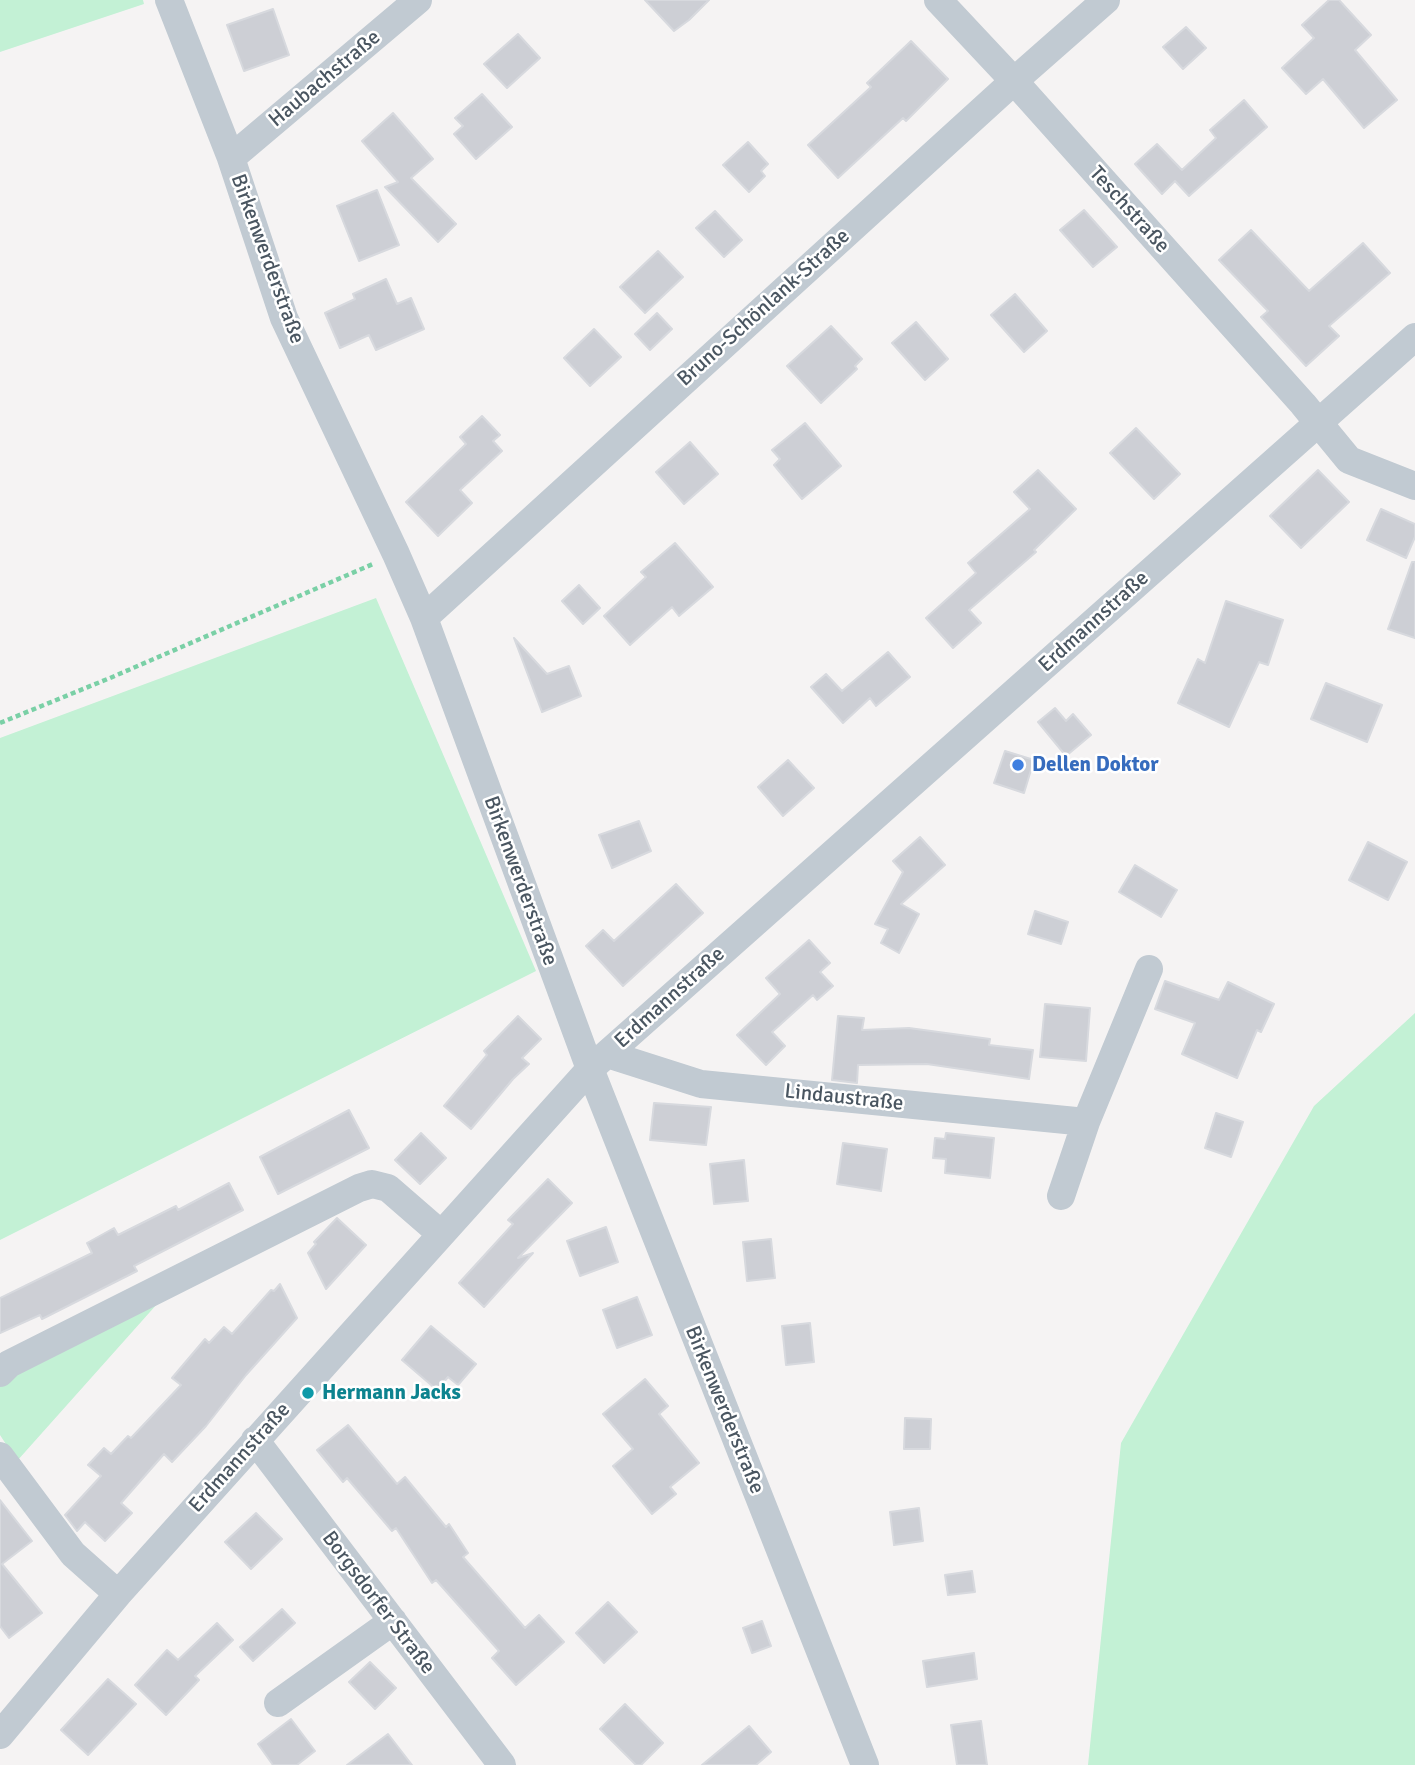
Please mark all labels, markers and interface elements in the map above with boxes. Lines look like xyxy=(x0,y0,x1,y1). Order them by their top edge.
street label: Haubachstraße xyxy=(264,25,386,133)
street label: Teschstraße xyxy=(1083,161,1175,259)
street label: Birkenwerderstraße xyxy=(225,171,309,347)
street label: Bruno-Schönlank-Straße xyxy=(673,224,855,392)
street label: Erdmannstraße xyxy=(1034,566,1154,678)
place label: Dellen Doktor xyxy=(1032,752,1159,778)
marker: Dellen Doktor xyxy=(1010,757,1026,773)
street label: Birkenwerderstraße xyxy=(478,793,562,969)
street label: Erdmannstraße xyxy=(610,942,730,1054)
street label: Lindaustraße xyxy=(783,1079,905,1117)
street label: Birkenwerderstraße xyxy=(679,1322,769,1498)
place label: Hermann Jacks xyxy=(322,1380,461,1406)
marker: Hermann Jacks xyxy=(300,1385,316,1401)
street label: Erdmannstraße xyxy=(184,1398,296,1518)
street label: Borgsdorfer Straße xyxy=(316,1527,440,1679)

